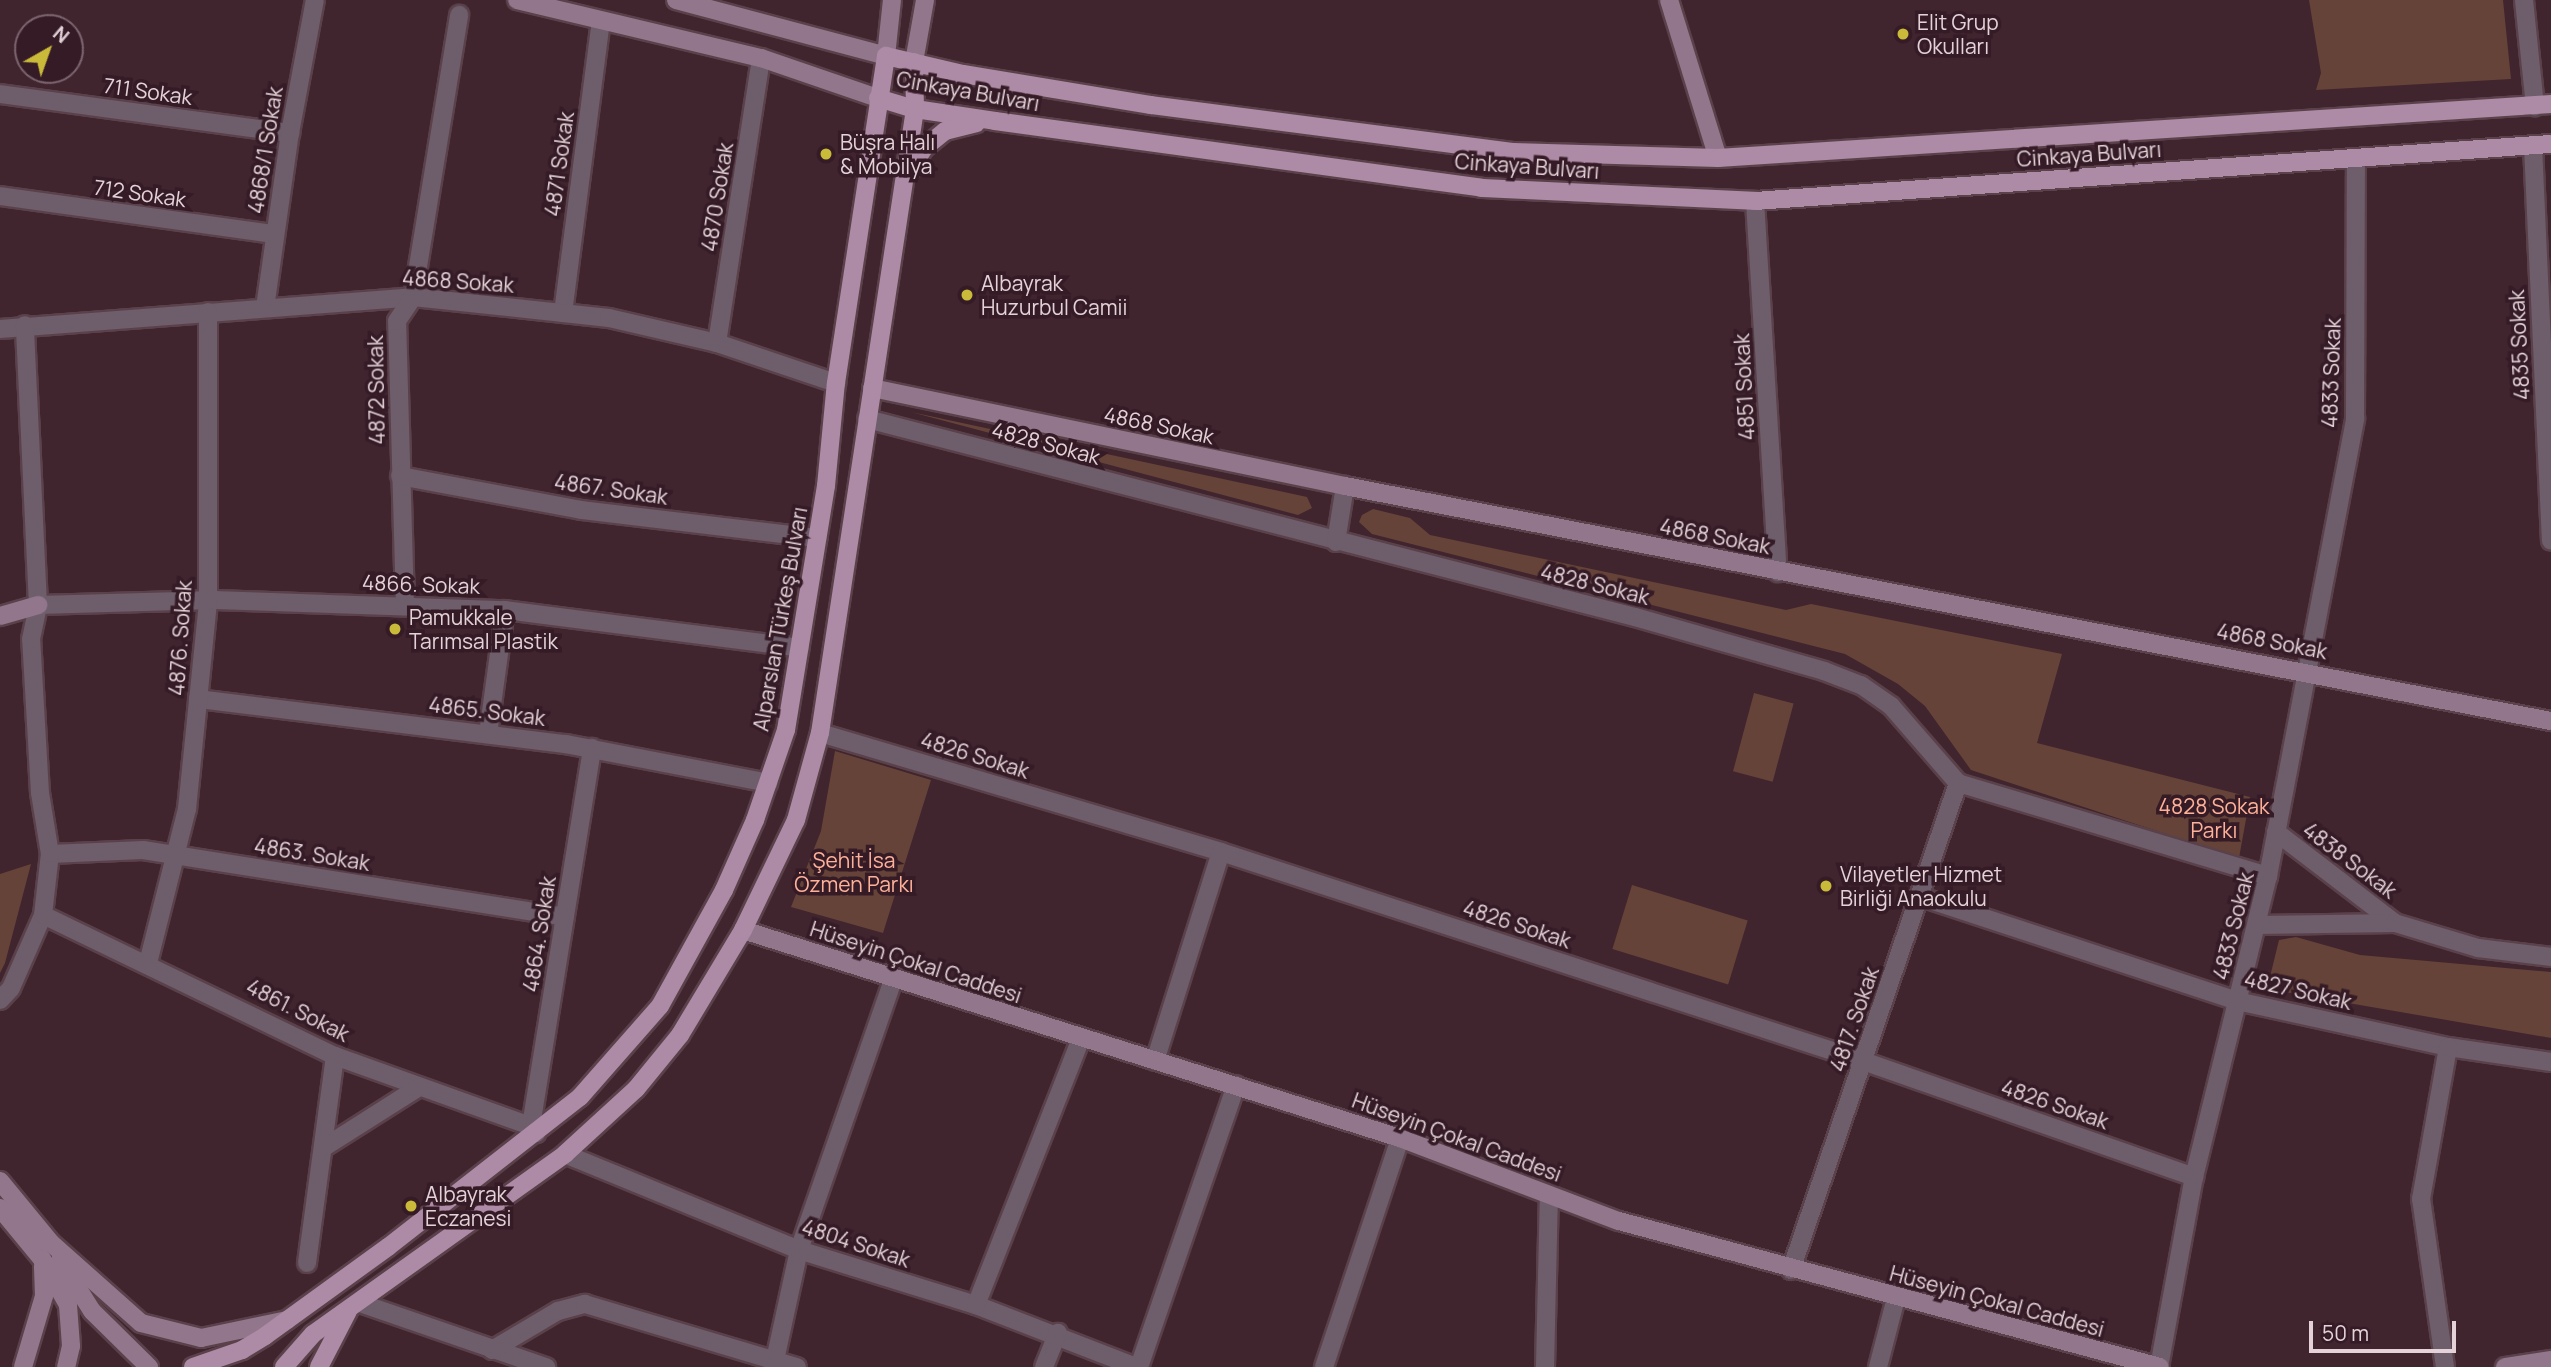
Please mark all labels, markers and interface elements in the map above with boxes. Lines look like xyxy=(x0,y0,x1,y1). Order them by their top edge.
place label: Elit Grup Okulları xyxy=(1917,9,1999,59)
north arrow xyxy=(14,14,84,84)
text: N xyxy=(48,20,75,49)
marker: Elit Grup Okulları xyxy=(1895,26,1911,42)
street label: Cinkaya Bulvarı xyxy=(895,66,1041,116)
street label: 711 Sokak xyxy=(102,72,194,110)
street label: 4868/1 Sokak xyxy=(243,85,287,215)
street label: 4871 Sokak xyxy=(539,110,579,218)
place label: Büşra Halı & Mobilya xyxy=(840,129,935,179)
street label: Cinkaya Bulvarı xyxy=(2016,136,2162,172)
street label: 4870 Sokak xyxy=(696,141,738,253)
marker: Büşra Halı & Mobilya xyxy=(818,146,834,162)
street label: Cinkaya Bulvarı xyxy=(1454,148,1600,184)
street label: 712 Sokak xyxy=(92,174,188,212)
street label: 4868 Sokak xyxy=(401,265,515,297)
place label: Albayrak Huzurbul Camii xyxy=(981,270,1127,320)
marker: Albayrak Huzurbul Camii xyxy=(959,287,975,303)
street label: 4835 Sokak xyxy=(2504,289,2534,401)
street label: 4833 Sokak xyxy=(2316,318,2346,428)
street label: 4851 Sokak xyxy=(1729,333,1759,441)
street label: 4872 Sokak xyxy=(362,335,390,445)
street label: 4868 Sokak xyxy=(1102,401,1216,449)
street label: 4828 Sokak xyxy=(989,416,1103,470)
street label: 4867. Sokak xyxy=(553,469,669,509)
street label: Alparslan Türkeş Bulvarı xyxy=(748,505,812,733)
street label: 4868 Sokak xyxy=(1658,513,1772,559)
street label: 4828 Sokak xyxy=(1538,558,1652,610)
street label: 4866. Sokak xyxy=(362,569,480,599)
street label: 4876. Sokak xyxy=(163,579,197,697)
place label: Pamukkale Tarımsal Plastik xyxy=(409,604,558,654)
street label: 4868 Sokak xyxy=(2215,618,2329,664)
marker: Pamukkale Tarımsal Plastik xyxy=(387,621,403,637)
street label: 4865. Sokak xyxy=(427,691,547,731)
street label: 4826 Sokak xyxy=(918,727,1032,783)
park label: 4828 Sokak Parkı xyxy=(2159,793,2269,843)
street label: 4838 Sokak xyxy=(2298,817,2402,903)
street label: 4863. Sokak xyxy=(252,832,372,876)
park label: Şehit İsa Özmen Parkı xyxy=(794,847,914,897)
place label: Vilayetler Hizmet Birliği Anaokulu xyxy=(1840,861,2002,911)
street label: 4833 Sokak xyxy=(2207,870,2259,982)
street label: 4864. Sokak xyxy=(517,874,561,994)
marker: Vilayetler Hizmet Birliği Anaokulu xyxy=(1818,878,1834,894)
street label: 4826 Sokak xyxy=(1460,895,1574,953)
street label: Hüseyin Çokal Caddesi xyxy=(807,916,1025,1008)
street label: 4817. Sokak xyxy=(1824,963,1884,1075)
street label: 4827 Sokak xyxy=(2242,965,2354,1015)
street label: 4861. Sokak xyxy=(242,973,354,1047)
street label: 4826 Sokak xyxy=(1998,1074,2112,1134)
street label: Hüseyin Çokal Caddesi xyxy=(1349,1087,1565,1187)
place label: Albayrak Eczanesi xyxy=(425,1181,511,1231)
marker: Albayrak Eczanesi xyxy=(403,1198,419,1214)
street label: 4804 Sokak xyxy=(799,1214,913,1272)
street label: Hüseyin Çokal Caddesi xyxy=(1887,1260,2107,1342)
scale bar xyxy=(2313,1308,2460,1352)
text: 50 m xyxy=(2322,1319,2369,1347)

